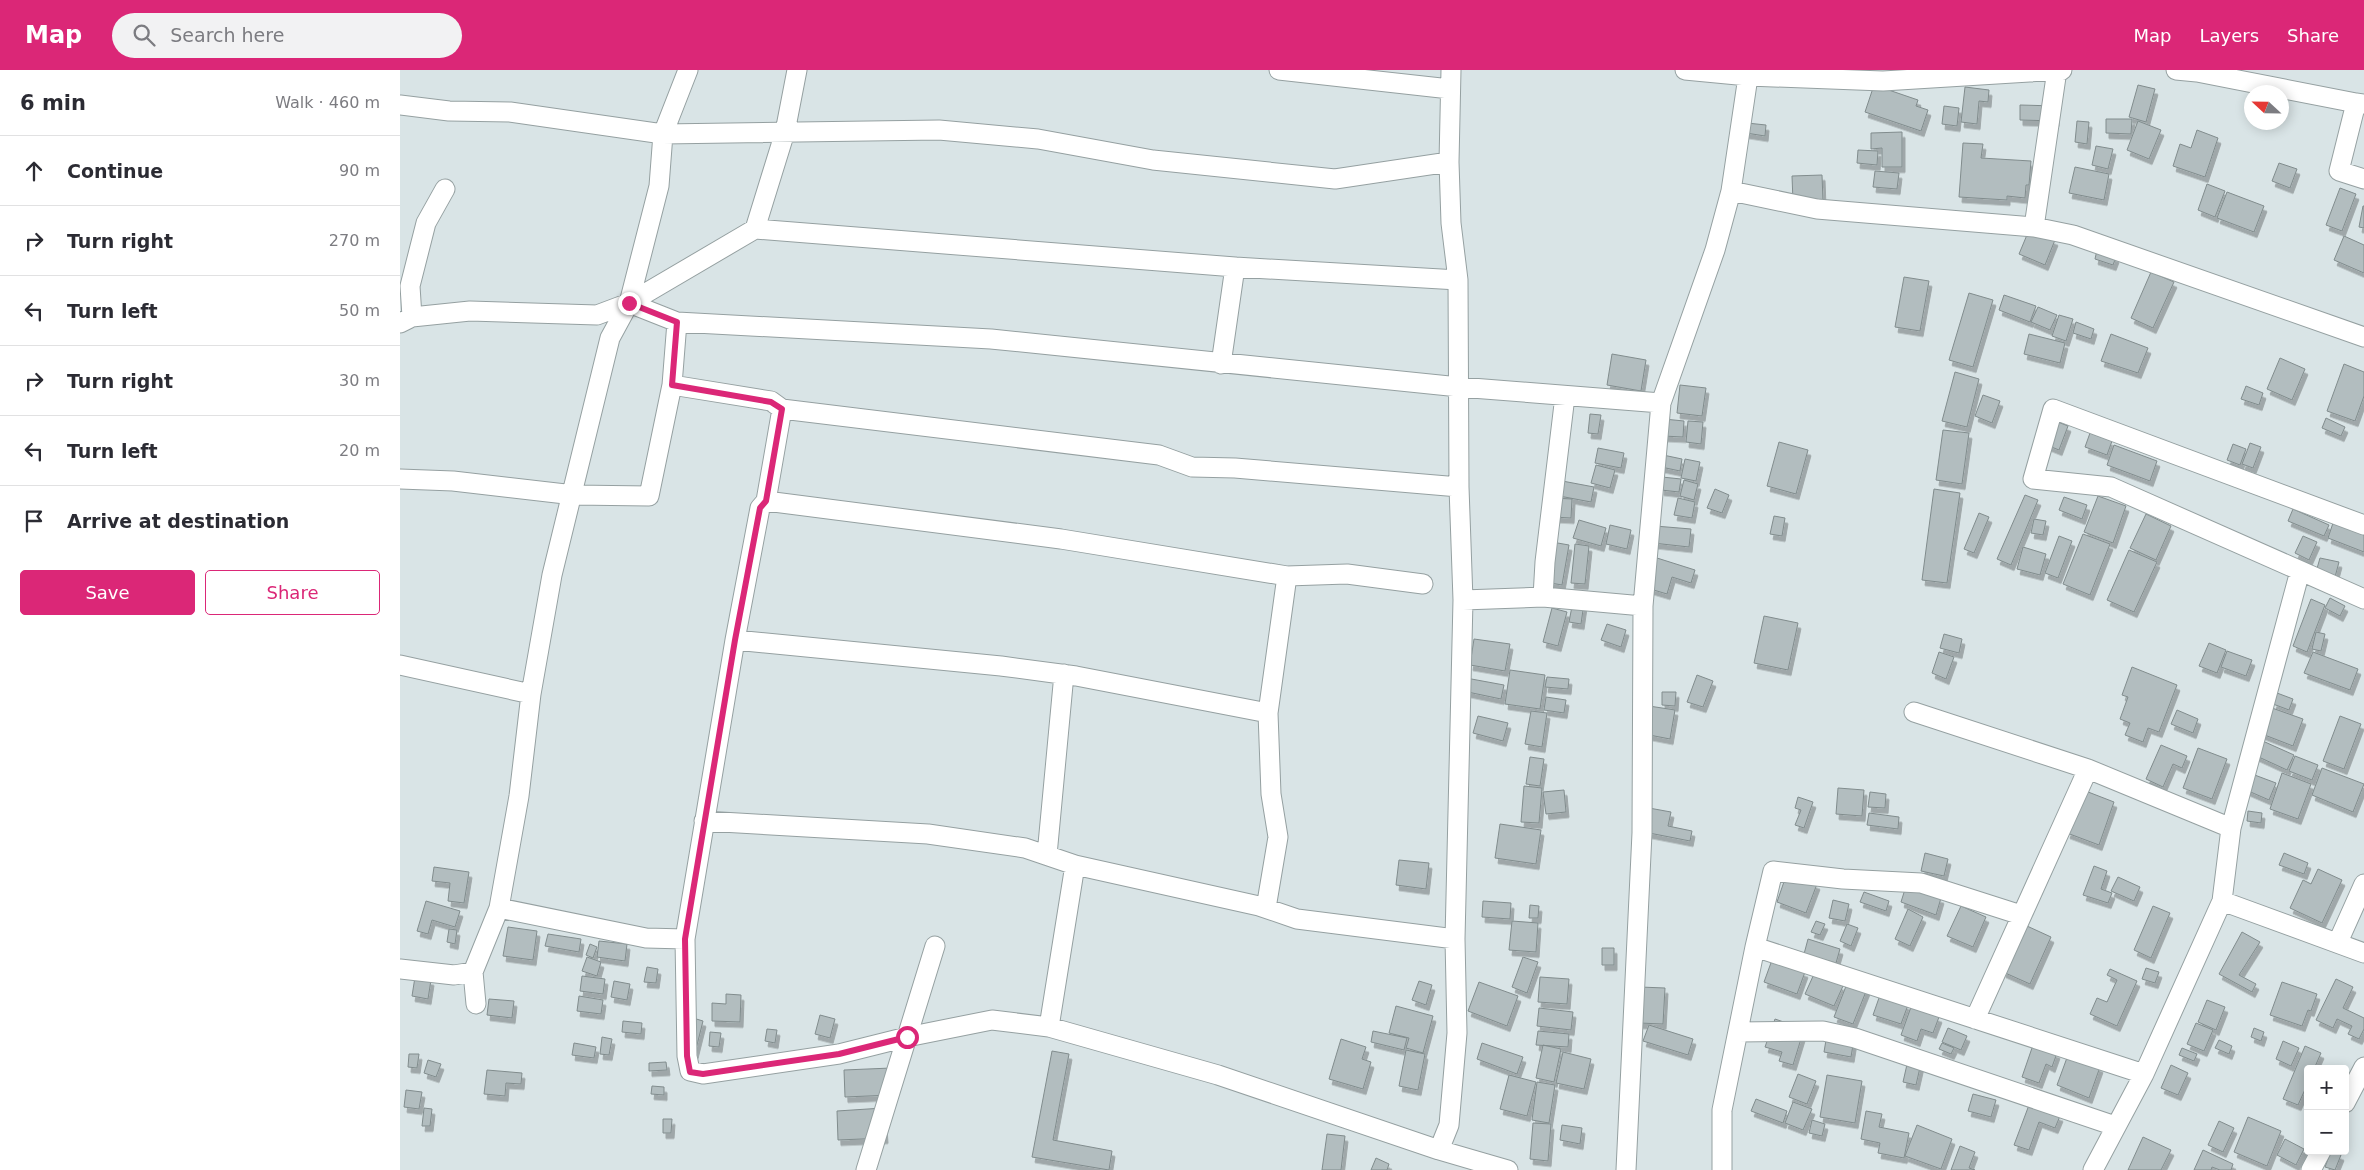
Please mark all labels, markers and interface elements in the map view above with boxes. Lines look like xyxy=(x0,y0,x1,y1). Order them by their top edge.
search box xyxy=(112,13,462,58)
text: Map xyxy=(25,21,82,49)
icon: search xyxy=(130,21,158,49)
text: Search here xyxy=(170,24,284,46)
text: Map xyxy=(2133,25,2171,46)
text: Layers xyxy=(2199,25,2259,46)
text: Share xyxy=(2287,25,2339,46)
north arrow xyxy=(2244,85,2289,130)
text: 6 min xyxy=(20,91,86,115)
text: Walk · 460 m xyxy=(275,93,380,112)
icon: ahead xyxy=(20,157,48,185)
text: Continue xyxy=(67,160,163,182)
text: 90 m xyxy=(339,161,380,180)
icon: right xyxy=(20,227,48,255)
text: Turn right xyxy=(67,230,173,252)
text: 270 m xyxy=(329,231,380,250)
route end xyxy=(618,292,641,315)
icon: left xyxy=(20,297,48,325)
text: Turn left xyxy=(67,300,158,322)
text: 50 m xyxy=(339,301,380,320)
icon: right xyxy=(20,367,48,395)
text: Turn right xyxy=(67,370,173,392)
text: 30 m xyxy=(339,371,380,390)
icon: left xyxy=(20,437,48,465)
text: Turn left xyxy=(67,440,158,462)
text: 20 m xyxy=(339,441,380,460)
icon: arrive xyxy=(20,507,48,535)
text: Arrive at destination xyxy=(67,510,289,532)
button: Save xyxy=(20,570,195,615)
button: Share xyxy=(205,570,380,615)
route start xyxy=(896,1026,919,1049)
map controls xyxy=(2304,1065,2349,1155)
button: + xyxy=(2304,1065,2349,1110)
button: − xyxy=(2304,1110,2349,1155)

